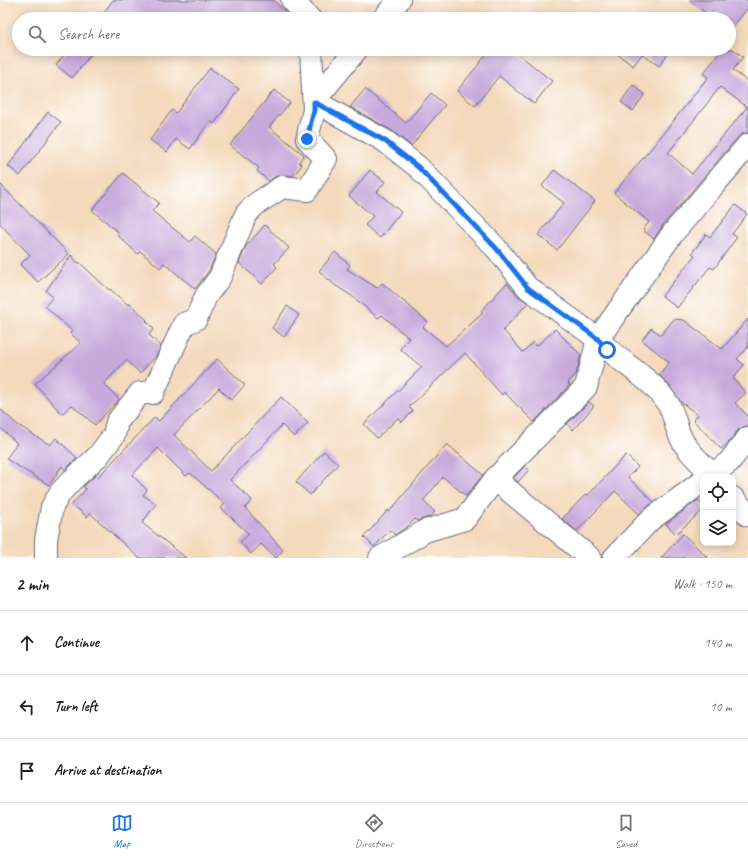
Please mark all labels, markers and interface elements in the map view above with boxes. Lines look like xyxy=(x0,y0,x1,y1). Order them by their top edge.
search box xyxy=(12,12,736,56)
icon: search xyxy=(26,23,48,45)
text: Search here xyxy=(58,25,119,44)
route end xyxy=(298,130,316,148)
route start xyxy=(598,341,616,359)
map controls xyxy=(700,474,736,546)
button: locate xyxy=(700,474,736,510)
button: layers xyxy=(700,510,736,546)
text: 2 min xyxy=(16,574,49,595)
text: Walk · 150 m xyxy=(673,576,732,592)
icon: ahead xyxy=(16,632,38,654)
text: Continue xyxy=(54,633,99,652)
text: 140 m xyxy=(704,635,732,651)
icon: left xyxy=(16,696,38,718)
text: Turn left xyxy=(54,697,97,716)
text: 10 m xyxy=(710,699,732,715)
icon: arrive xyxy=(16,760,38,782)
text: Arrive at destination xyxy=(54,761,161,780)
tab: Map xyxy=(111,812,133,850)
tab: Directions xyxy=(355,812,393,850)
tab: Saved xyxy=(615,812,637,850)

